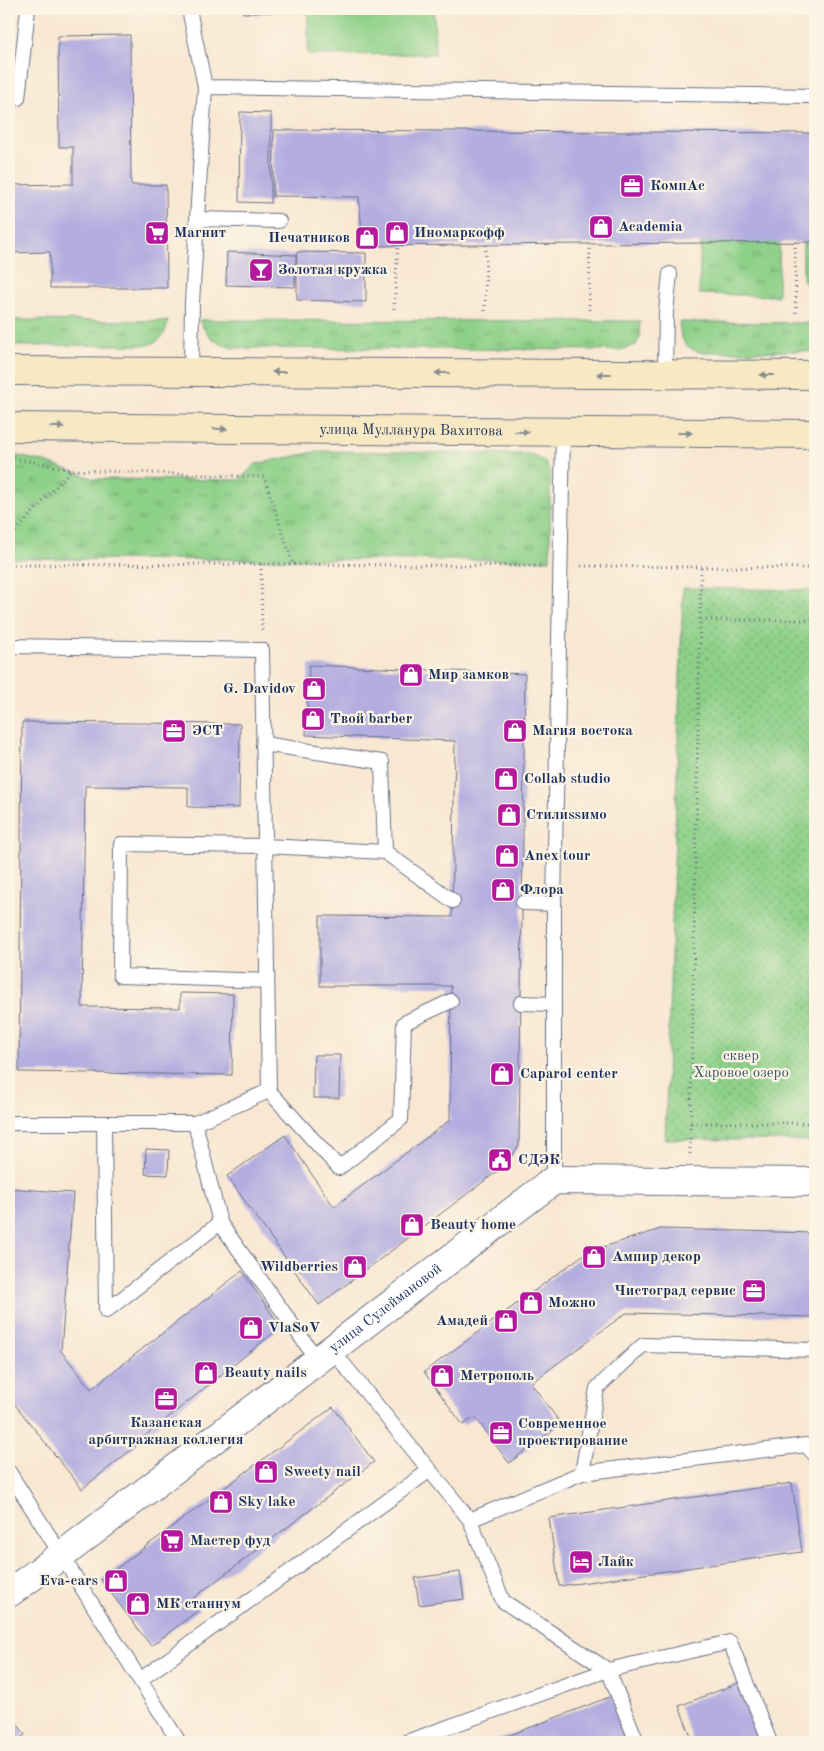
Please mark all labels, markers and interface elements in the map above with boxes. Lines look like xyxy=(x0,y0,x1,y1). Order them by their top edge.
office icon: КомпАс xyxy=(619,173,645,199)
place label: КомпАс xyxy=(650,179,705,194)
shop icon: Academia xyxy=(588,214,614,240)
supermarket icon: Магнит xyxy=(144,220,170,246)
shop icon: Иномаркофф xyxy=(384,220,410,246)
place label: Academia xyxy=(618,220,683,235)
shop icon: Печатников xyxy=(354,225,380,251)
place label: Магнит xyxy=(174,226,226,241)
place label: Иномаркофф xyxy=(414,226,505,241)
place label: Печатников xyxy=(268,231,350,246)
bar icon: Золотая кружка xyxy=(248,257,274,283)
place label: Золотая кружка xyxy=(278,263,388,278)
one-way arrow xyxy=(271,368,287,376)
one-way arrow xyxy=(433,369,449,377)
one-way arrow xyxy=(596,370,612,378)
one-way arrow xyxy=(758,371,774,379)
street label: улица Мулланура Вахитова xyxy=(319,422,503,439)
one-way arrow xyxy=(50,424,66,432)
one-way arrow xyxy=(212,425,228,433)
one-way arrow xyxy=(515,428,531,436)
one-way arrow xyxy=(677,429,693,437)
shop icon: Мир замков xyxy=(398,662,424,688)
place label: Мир замков xyxy=(428,668,509,683)
shop icon: G. Davidov xyxy=(301,676,327,702)
place label: G. Davidov xyxy=(223,682,296,697)
shop icon: Твой barber xyxy=(300,706,326,732)
place label: Твой barber xyxy=(330,712,413,727)
office icon: ЭСТ xyxy=(161,718,187,744)
shop icon: Магия востока xyxy=(502,718,528,744)
place label: ЭСТ xyxy=(192,724,223,739)
place label: Магия востока xyxy=(532,724,633,739)
shop icon: Collab studio xyxy=(493,766,519,792)
place label: Collab studio xyxy=(524,772,611,787)
shop icon: Стилиssимо xyxy=(496,802,522,828)
place label: Стилиssимо xyxy=(526,808,607,823)
shop icon: Anex tour xyxy=(494,843,520,869)
place label: Anex tour xyxy=(524,849,591,864)
shop icon: Флора xyxy=(490,877,516,903)
place label: Флора xyxy=(520,883,564,898)
park label: сквер Харовое озеро xyxy=(693,1049,789,1081)
shop icon: Caparol center xyxy=(489,1061,515,1087)
place label: Caparol center xyxy=(520,1067,618,1082)
public building icon: СДЭК xyxy=(487,1147,513,1173)
place label: СДЭК xyxy=(518,1153,560,1168)
shop icon: Beauty home xyxy=(399,1212,425,1238)
place label: Beauty home xyxy=(430,1218,516,1233)
shop icon: Ампир декор xyxy=(581,1244,607,1270)
place label: Ампир декор xyxy=(612,1250,701,1265)
shop icon: Wildberries xyxy=(342,1254,368,1280)
place label: Wildberries xyxy=(260,1260,338,1275)
street label: улица Сулеймановой xyxy=(327,1261,444,1356)
office icon: Чистоград сервис xyxy=(741,1278,767,1304)
place label: Чистоград сервис xyxy=(614,1284,736,1299)
shop icon: Можно xyxy=(518,1290,544,1316)
place label: Можно xyxy=(548,1296,596,1311)
shop icon: Амадей xyxy=(493,1308,519,1334)
place label: Амадей xyxy=(436,1314,488,1329)
shop icon: VlaSoV xyxy=(238,1315,264,1341)
place label: VlaSoV xyxy=(268,1321,321,1336)
shop icon: Beauty nails xyxy=(193,1360,219,1386)
shop icon: Метрополь xyxy=(429,1363,455,1389)
place label: Beauty nails xyxy=(224,1366,307,1381)
place label: Метрополь xyxy=(460,1369,534,1384)
office icon: Казанская арбитражная коллегия xyxy=(153,1386,179,1412)
place label: Казанская арбитражная коллегия xyxy=(88,1416,244,1448)
place label: Современное проектирование xyxy=(518,1417,628,1449)
office icon: Современное проектирование xyxy=(488,1420,514,1446)
shop icon: Sweety nail xyxy=(253,1459,279,1485)
place label: Sweety nail xyxy=(284,1465,361,1480)
shop icon: Sky lake xyxy=(208,1489,234,1515)
place label: Sky lake xyxy=(238,1495,295,1510)
supermarket icon: Мастер фуд xyxy=(159,1528,185,1554)
place label: Мастер фуд xyxy=(190,1534,271,1549)
hotel icon: Лайк xyxy=(568,1549,594,1575)
place label: Лайк xyxy=(598,1555,634,1570)
shop icon: Eva-cars xyxy=(103,1568,129,1594)
place label: Eva-cars xyxy=(40,1574,98,1589)
shop icon: МК станнум xyxy=(125,1591,151,1617)
place label: МК станнум xyxy=(156,1597,241,1612)

